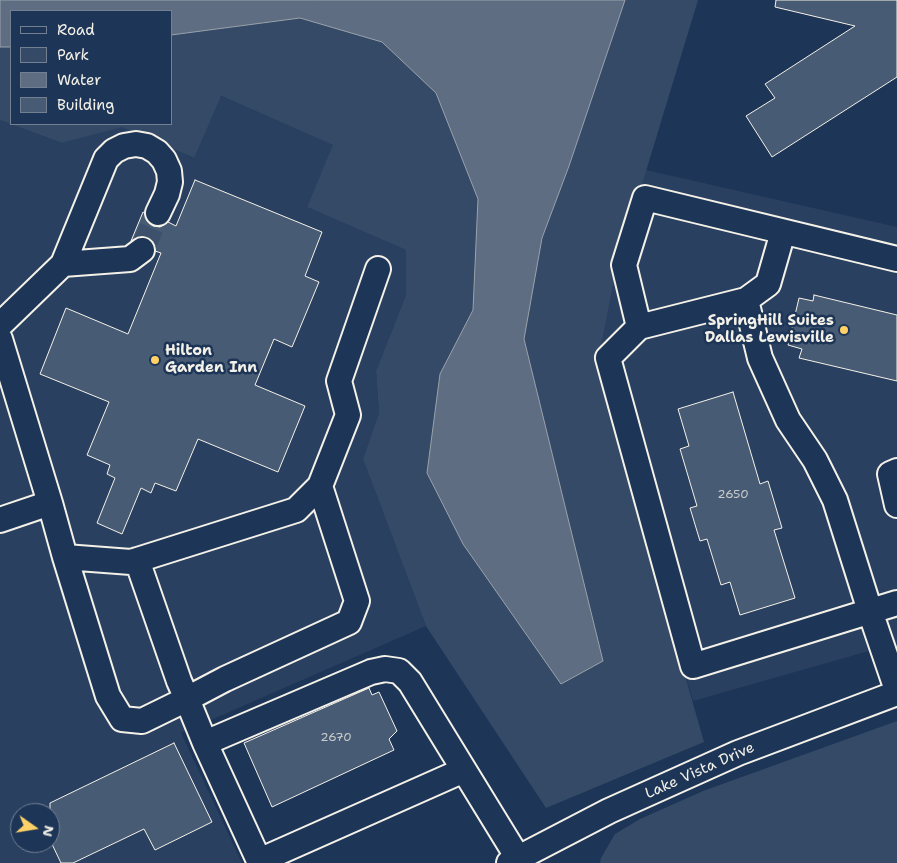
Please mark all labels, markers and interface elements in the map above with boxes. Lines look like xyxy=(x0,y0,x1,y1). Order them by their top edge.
legend xyxy=(10,10,172,125)
text: Road xyxy=(57,20,95,40)
text: Park xyxy=(57,45,89,65)
text: Water xyxy=(57,70,101,90)
text: Building xyxy=(57,95,114,115)
place label: SpringHill Suites Dallas Lewisville xyxy=(705,312,834,347)
marker: SpringHill Suites Dallas Lewisville xyxy=(838,324,850,336)
place label: Hilton Garden Inn xyxy=(165,342,257,377)
marker: Hilton Garden Inn xyxy=(149,354,161,366)
house number: 2650 xyxy=(717,488,749,502)
house number: 2670 xyxy=(320,731,352,745)
street label: Lake Vista Drive xyxy=(643,739,757,803)
north arrow xyxy=(10,803,60,853)
text: N xyxy=(39,824,59,839)

